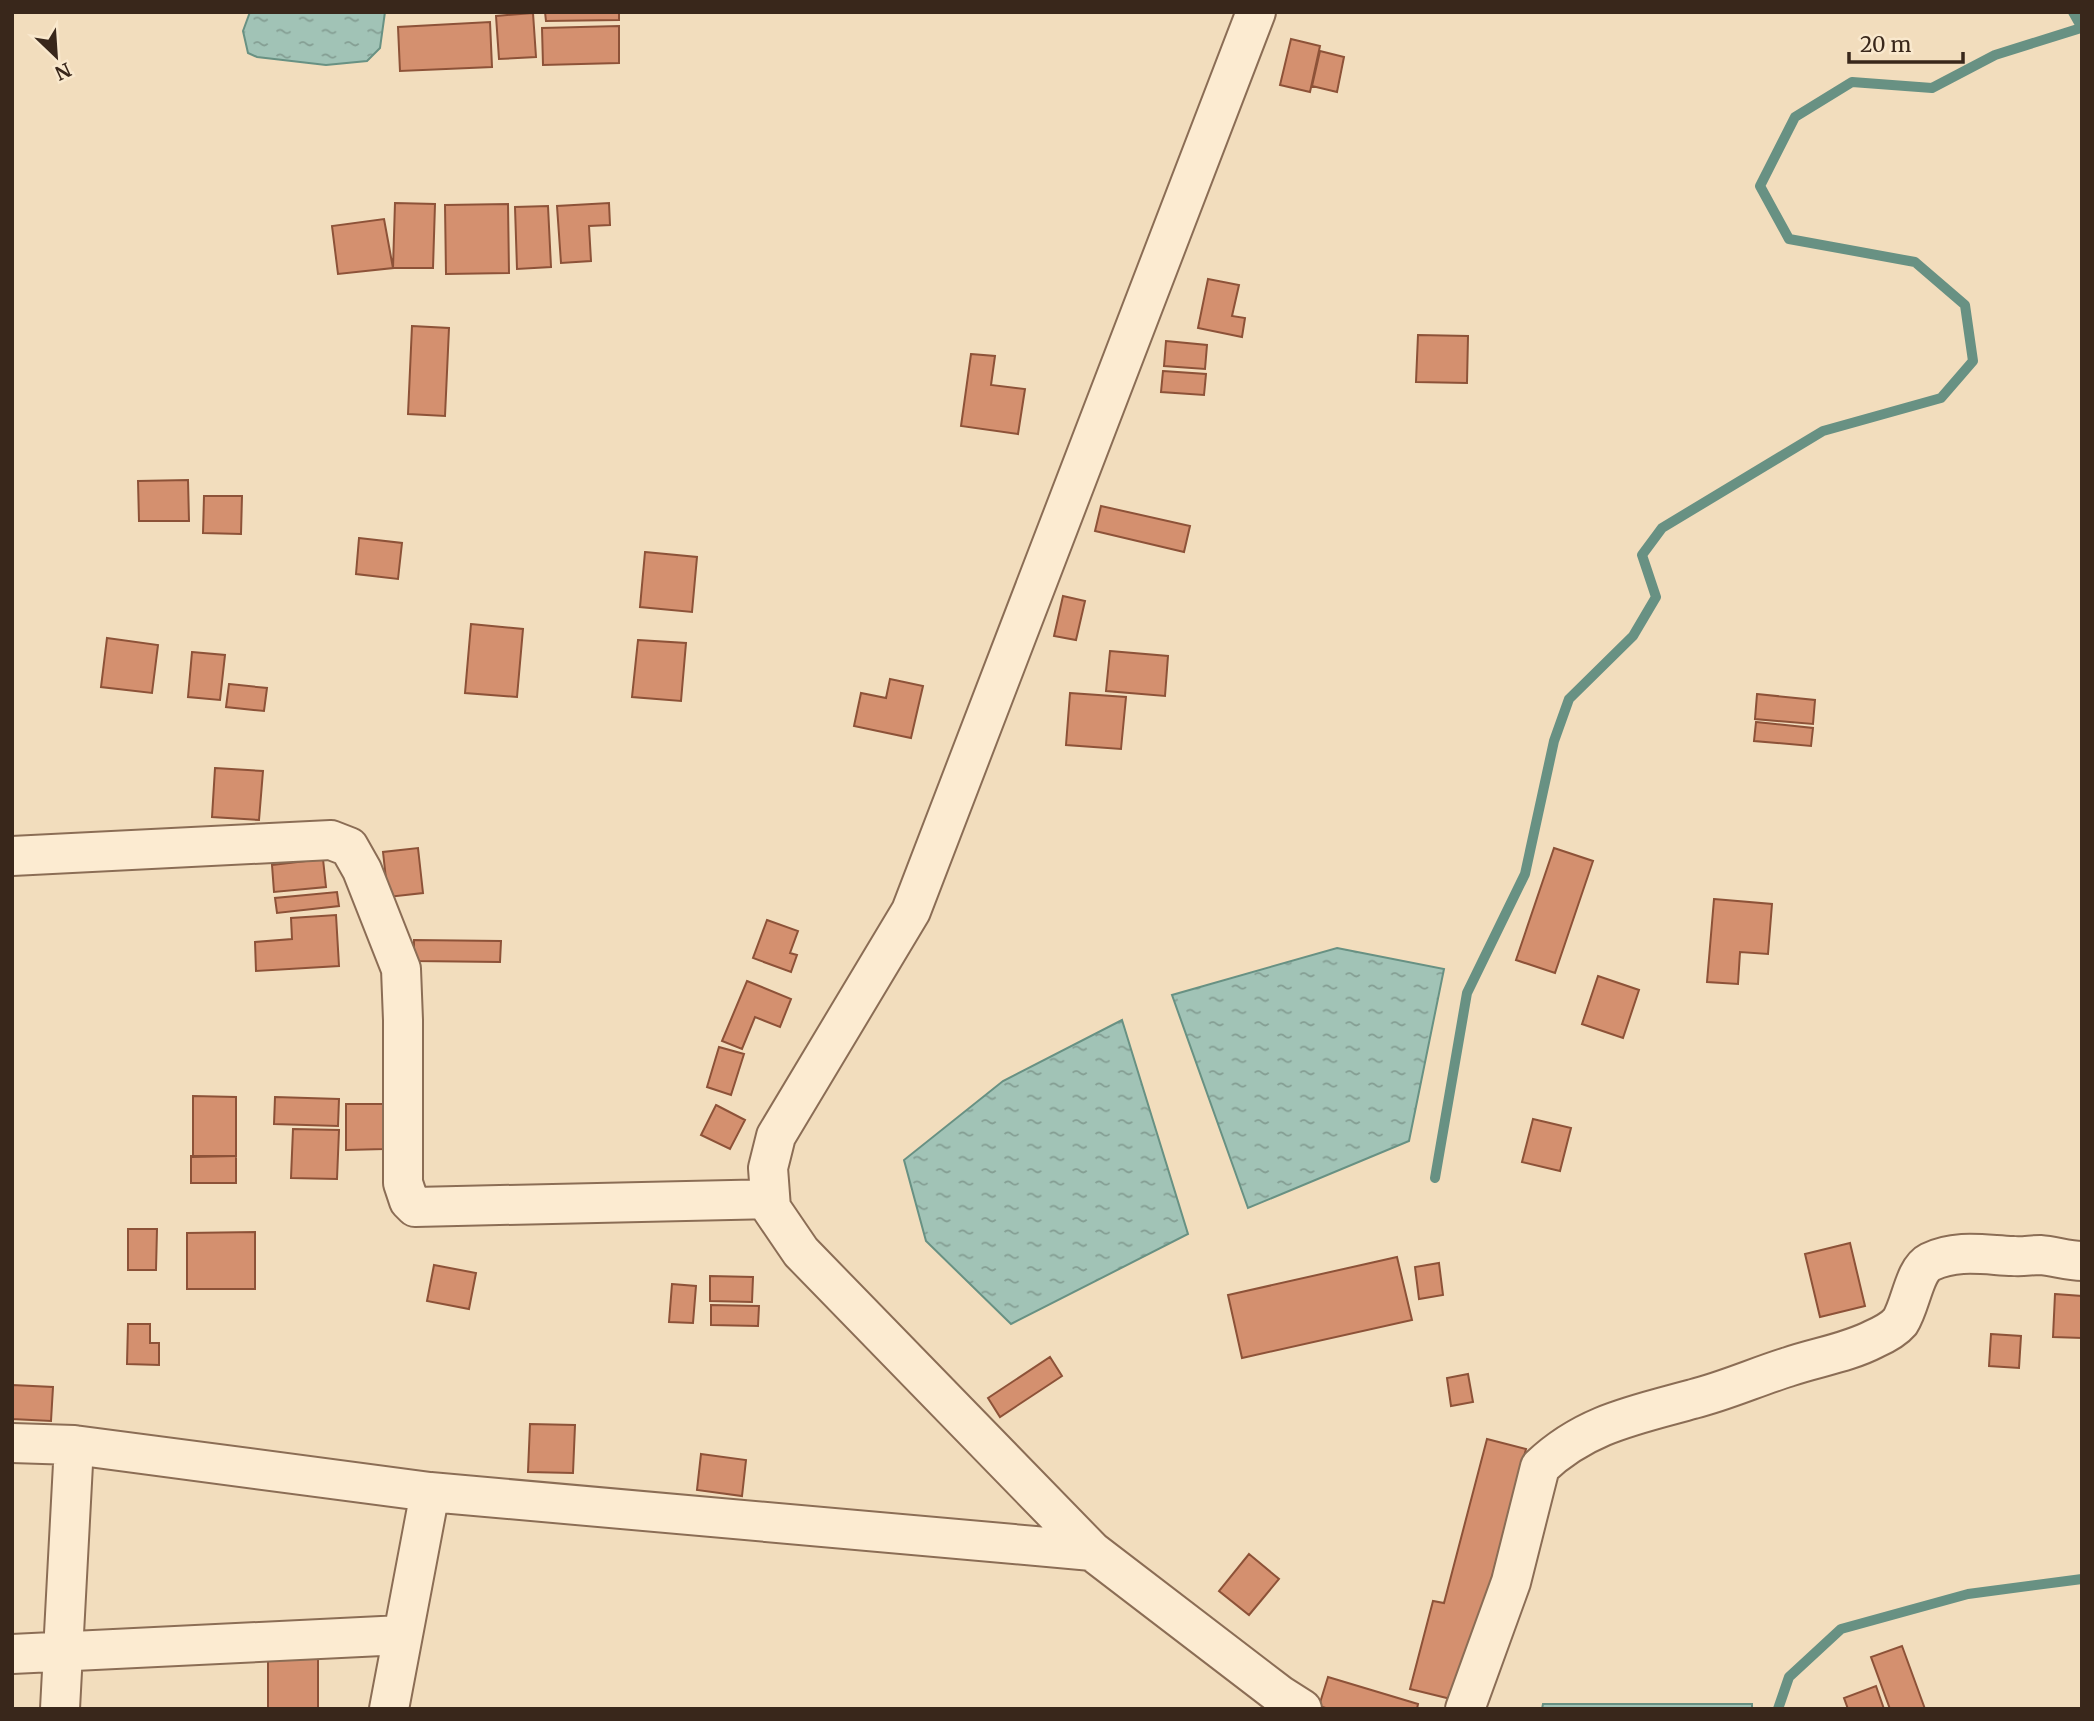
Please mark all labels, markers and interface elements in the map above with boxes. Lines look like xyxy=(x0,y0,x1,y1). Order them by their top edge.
north arrow xyxy=(21,21,91,91)
scale bar xyxy=(1849,21,1963,65)
text: 20 m xyxy=(1860,31,1912,58)
text: N xyxy=(51,57,75,85)

